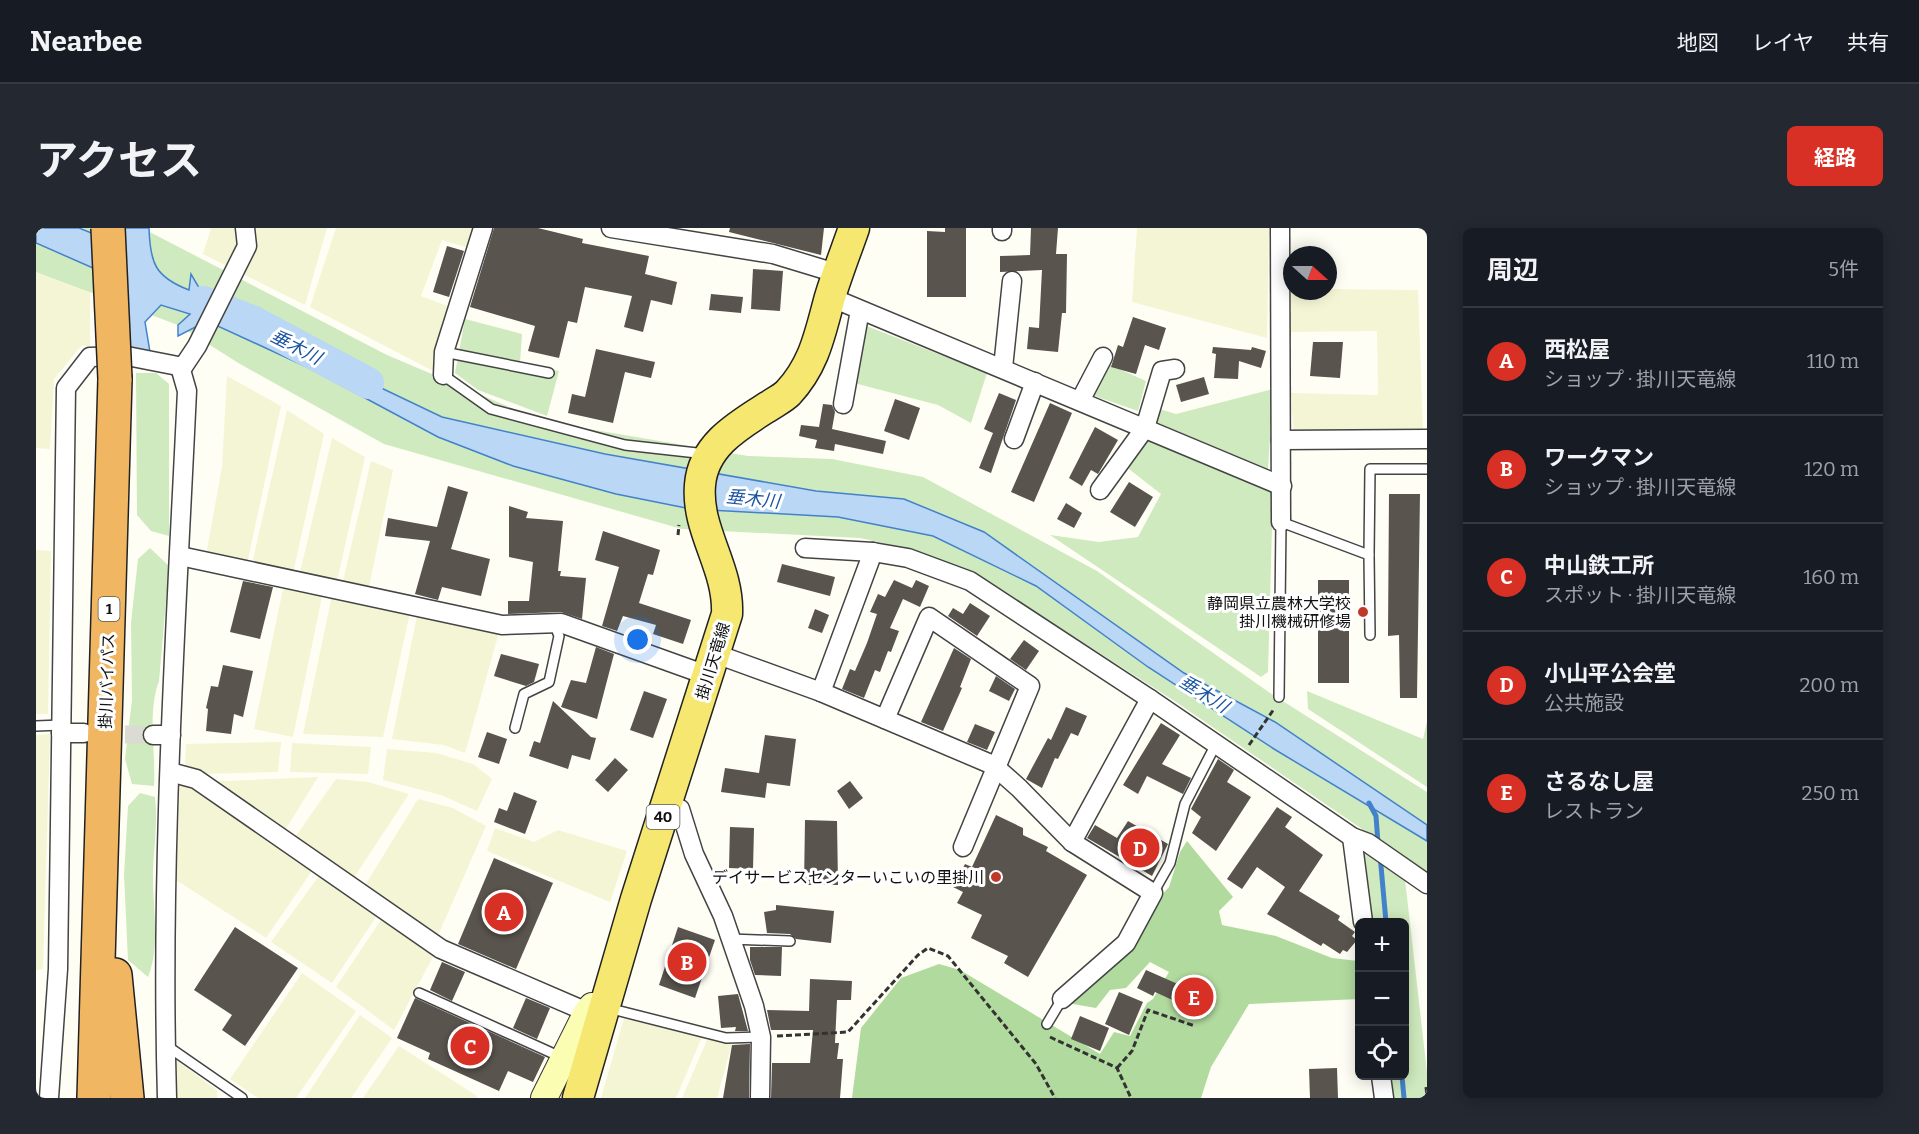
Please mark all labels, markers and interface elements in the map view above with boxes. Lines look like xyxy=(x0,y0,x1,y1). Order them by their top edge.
text: Nearbee xyxy=(30,25,142,58)
text: 地図 xyxy=(1677,30,1719,56)
text: レイヤ xyxy=(1752,30,1814,56)
text: 共有 xyxy=(1847,30,1889,56)
button: 経路 xyxy=(1787,126,1883,186)
text: アクセス xyxy=(36,136,202,186)
north arrow xyxy=(1283,246,1337,300)
text: 周辺 xyxy=(1487,255,1539,286)
text: 5件 xyxy=(1828,257,1859,281)
water label: 垂木川 xyxy=(267,325,327,370)
text: 西松屋 xyxy=(1544,336,1610,363)
text: A xyxy=(1499,349,1514,373)
text: 110 m xyxy=(1807,349,1859,373)
text: ショップ · 掛川天竜線 xyxy=(1544,367,1736,391)
text: ワークマン xyxy=(1544,444,1654,471)
text: B xyxy=(1500,457,1513,481)
text: 120 m xyxy=(1804,457,1859,481)
text: ショップ · 掛川天竜線 xyxy=(1544,475,1736,499)
water label: 垂木川 xyxy=(725,485,783,513)
text: 中山鉄工所 xyxy=(1544,552,1654,579)
text: C xyxy=(1500,565,1513,589)
text: 160 m xyxy=(1803,565,1859,589)
text: スポット · 掛川天竜線 xyxy=(1544,583,1736,607)
place label: 静岡県立農林大学校 掛川機械研修場 xyxy=(1207,594,1351,631)
road number: 1 xyxy=(98,597,120,621)
marker: 静岡県立農林大学校 掛川機械研修場 xyxy=(1356,605,1370,619)
street label: 掛川天竜線 xyxy=(692,620,734,702)
your location xyxy=(623,625,652,654)
street label: 掛川バイパス xyxy=(96,633,118,729)
text: 小山平公会堂 xyxy=(1544,660,1676,687)
water label: 垂木川 xyxy=(1175,670,1234,719)
text: D xyxy=(1499,673,1514,697)
text: 200 m xyxy=(1799,673,1859,697)
text: 公共施設 xyxy=(1544,691,1624,715)
text: さるなし屋 xyxy=(1544,768,1654,795)
text: E xyxy=(1500,781,1513,805)
text: 250 m xyxy=(1802,781,1859,805)
text: レストラン xyxy=(1544,799,1644,823)
road number: 40 xyxy=(646,805,680,829)
pin: D xyxy=(1120,826,1160,870)
place label: デイサービスセンターいこいの里掛川 xyxy=(712,868,984,887)
marker: デイサービスセンターいこいの里掛川 xyxy=(989,870,1003,884)
pin: A xyxy=(484,890,524,934)
map controls xyxy=(1355,918,1409,1080)
button: + xyxy=(1355,918,1409,972)
pin: B xyxy=(668,940,706,984)
button: − xyxy=(1355,972,1409,1026)
pin: E xyxy=(1174,974,1214,1020)
pin: C xyxy=(450,1024,490,1068)
button: locate xyxy=(1355,1026,1409,1080)

